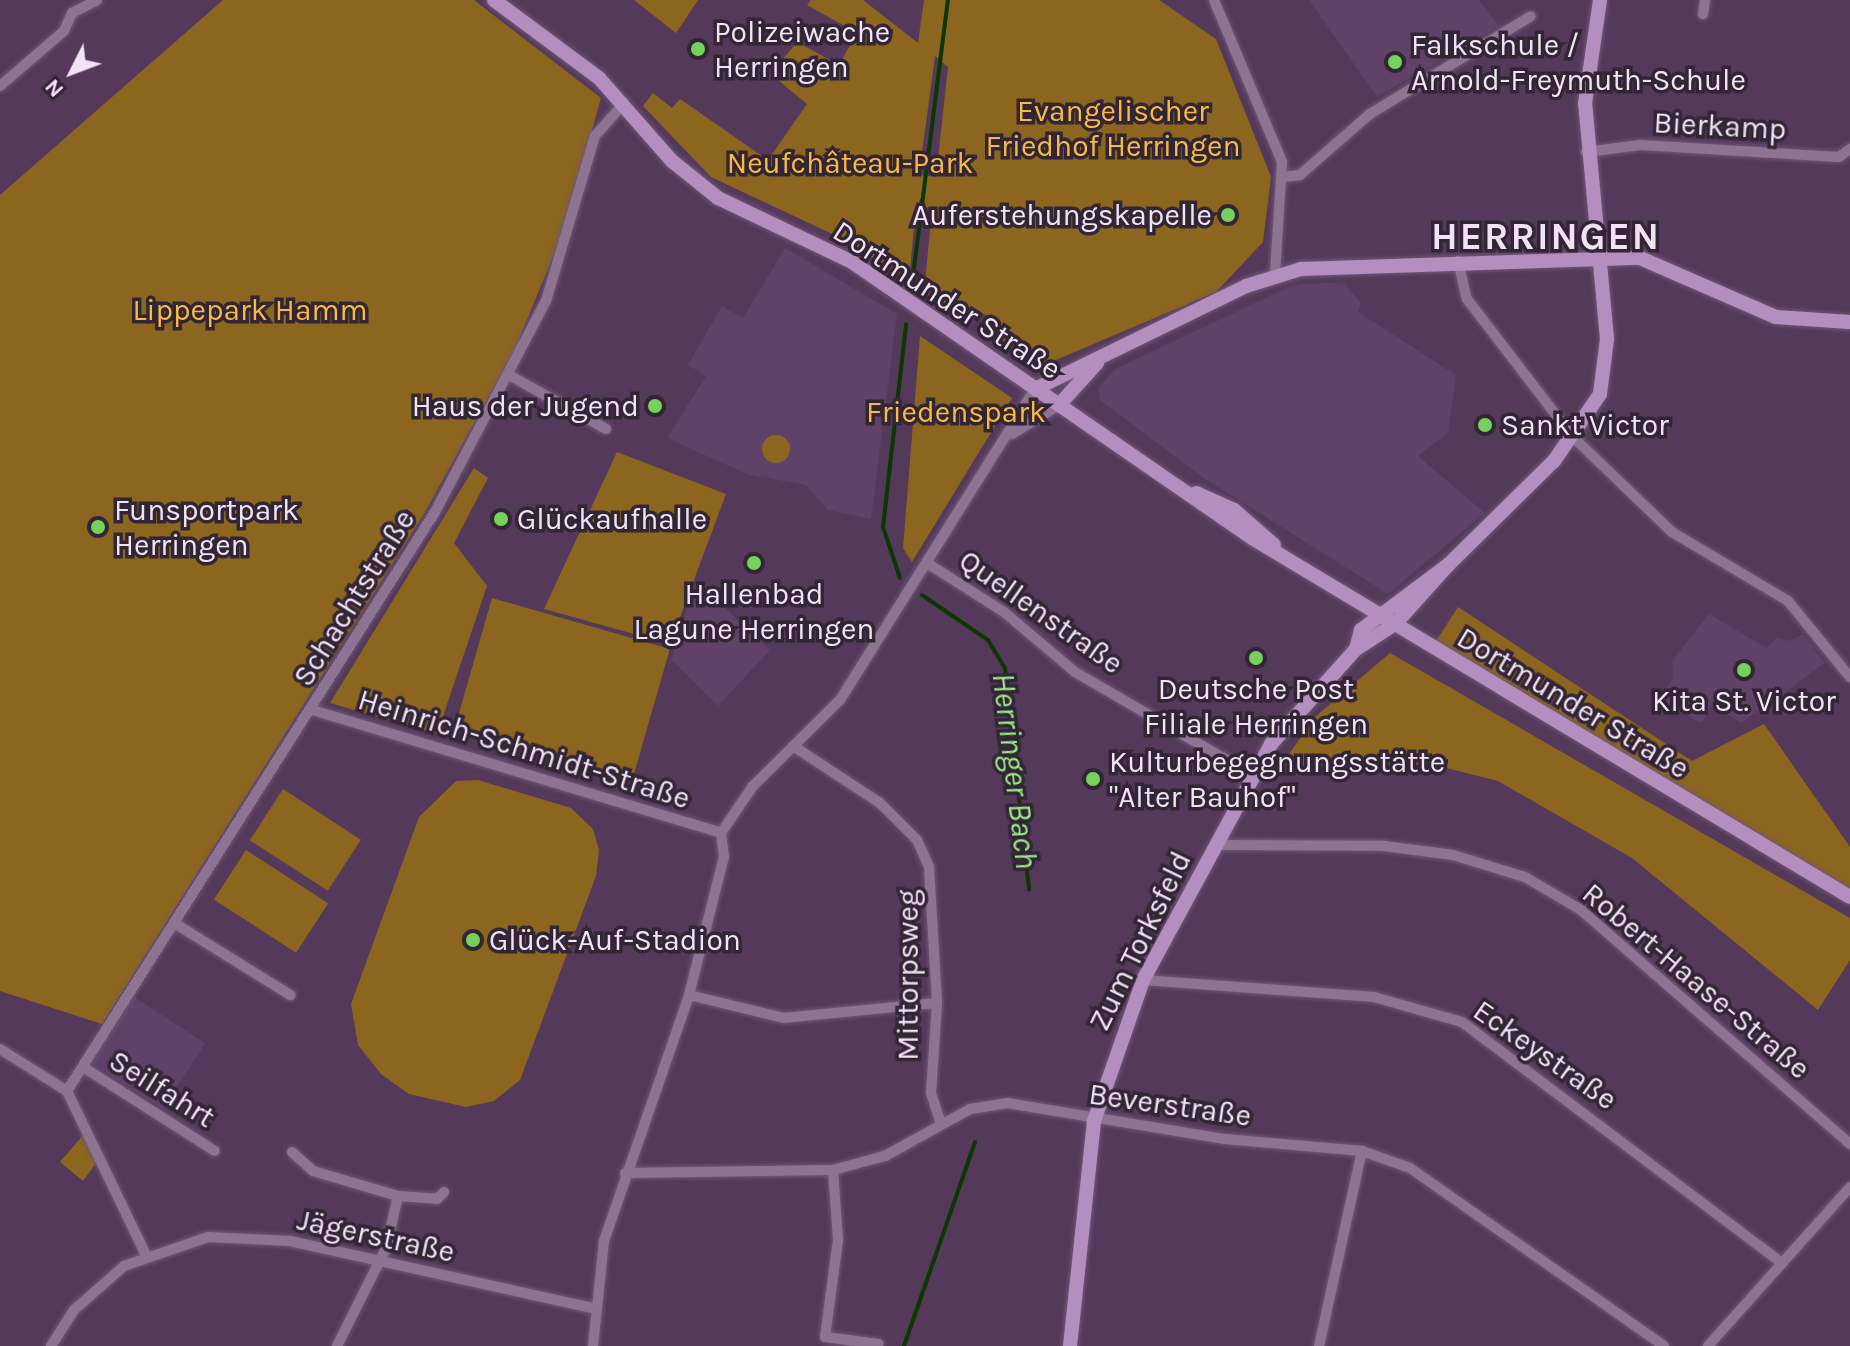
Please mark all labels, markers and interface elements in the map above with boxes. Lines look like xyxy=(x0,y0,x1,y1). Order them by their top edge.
place label: Polizeiwache Herringen xyxy=(714,14,890,84)
place label: Falkschule / Arnold-Freymuth-Schule xyxy=(1411,27,1746,98)
north arrow xyxy=(32,32,112,112)
marker: Polizeiwache Herringen xyxy=(689,40,707,58)
marker: Falkschule / Arnold-Freymuth-Schule xyxy=(1386,53,1404,71)
text: N xyxy=(39,73,69,103)
park label: Evangelischer Friedhof Herringen xyxy=(985,93,1241,164)
street label: Bierkamp xyxy=(1653,105,1787,147)
park label: Neufchâteau-Park xyxy=(727,145,973,181)
place label: Auferstehungskapelle xyxy=(912,197,1212,233)
marker: Auferstehungskapelle xyxy=(1219,206,1237,224)
street label: Dortmunder Straße xyxy=(826,213,1068,387)
district label: HERRINGEN xyxy=(1431,214,1661,260)
park label: Lippepark Hamm xyxy=(132,292,368,328)
place label: Haus der Jugend xyxy=(412,388,639,424)
park label: Friedenspark xyxy=(866,394,1046,430)
marker: Haus der Jugend xyxy=(646,397,664,415)
place label: Sankt Victor xyxy=(1501,407,1669,443)
marker: Sankt Victor xyxy=(1476,416,1494,434)
place label: Funsportpark Herringen xyxy=(114,492,299,562)
place label: Glückaufhalle xyxy=(517,501,707,537)
street label: Schachtstraße xyxy=(285,503,423,693)
marker: Glückaufhalle xyxy=(492,510,510,528)
marker: Funsportpark Herringen xyxy=(89,518,107,536)
street label: Quellenstraße xyxy=(952,542,1130,682)
marker: Hallenbad Lagune Herringen xyxy=(745,554,763,572)
place label: Hallenbad Lagune Herringen xyxy=(634,576,874,646)
street label: Dortmunder Straße xyxy=(1450,619,1696,787)
marker: Deutsche Post Filiale Herringen xyxy=(1247,649,1265,667)
marker: Kita St. Victor xyxy=(1735,661,1753,679)
water label: Herringer Bach xyxy=(983,671,1045,871)
place label: Deutsche Post Filiale Herringen xyxy=(1144,671,1368,742)
street label: Heinrich-Schmidt-Straße xyxy=(354,681,694,817)
place label: Kita St. Victor xyxy=(1652,683,1836,719)
place label: Kulturbegegnungsstätte "Alter Bauhof" xyxy=(1109,744,1445,814)
marker: Kulturbegegnungsstätte "Alter Bauhof" xyxy=(1084,770,1102,788)
street label: Zum Torksfeld xyxy=(1081,846,1199,1036)
street label: Robert-Haase-Straße xyxy=(1575,875,1817,1087)
street label: Mittorpsweg xyxy=(890,889,926,1061)
place label: Glück-Auf-Stadion xyxy=(489,922,741,958)
marker: Glück-Auf-Stadion xyxy=(464,931,482,949)
street label: Eckeystraße xyxy=(1466,992,1624,1118)
street label: Seilfahrt xyxy=(102,1042,222,1136)
street label: Beverstraße xyxy=(1086,1076,1254,1134)
street label: Jägerstraße xyxy=(294,1202,458,1270)

